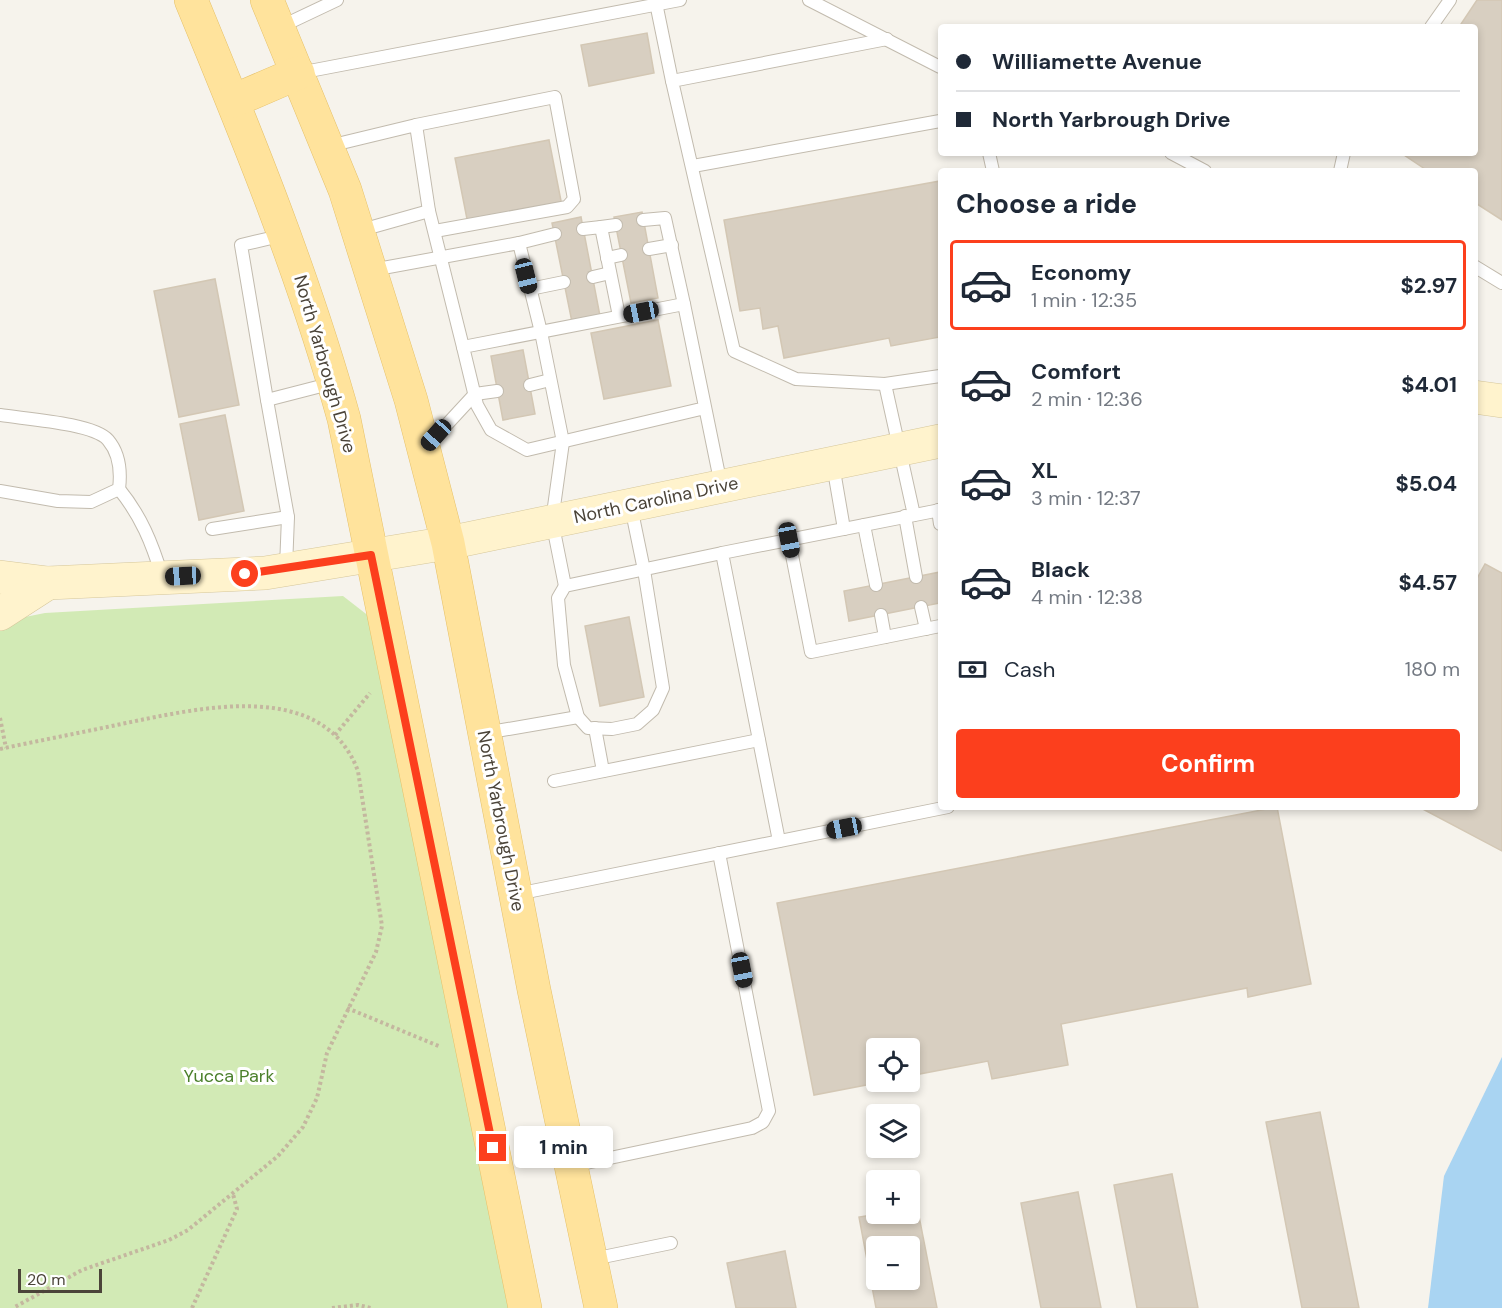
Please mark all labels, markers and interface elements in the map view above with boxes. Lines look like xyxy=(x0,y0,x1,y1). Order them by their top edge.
text: Williamette Avenue xyxy=(992,47,1202,76)
text: North Yarbrough Drive xyxy=(992,105,1231,134)
text: Choose a ride xyxy=(956,186,1137,221)
car xyxy=(513,256,539,296)
icon: car xyxy=(959,258,1013,312)
text: Economy xyxy=(1031,258,1131,287)
text: $2.97 xyxy=(1401,271,1457,300)
street label: North Yarbrough Drive xyxy=(288,272,362,456)
text: 1 min · 12:35 xyxy=(1031,287,1137,313)
car xyxy=(622,300,660,324)
icon: car xyxy=(959,357,1013,411)
text: Comfort xyxy=(1031,357,1121,386)
text: $4.01 xyxy=(1401,370,1457,399)
text: 2 min · 12:36 xyxy=(1031,386,1143,412)
car xyxy=(417,416,455,454)
icon: car xyxy=(959,456,1013,510)
text: XL xyxy=(1031,456,1058,485)
text: $5.04 xyxy=(1396,469,1457,498)
street label: North Carolina Drive xyxy=(572,471,740,529)
text: 3 min · 12:37 xyxy=(1031,485,1141,511)
car xyxy=(777,521,801,559)
icon: car xyxy=(959,555,1013,609)
text: Black xyxy=(1031,555,1090,584)
route start xyxy=(231,560,258,587)
car xyxy=(165,566,201,586)
text: $4.57 xyxy=(1399,568,1457,597)
text: 4 min · 12:38 xyxy=(1031,584,1143,610)
icon: cash xyxy=(956,653,989,686)
text: Cash xyxy=(1004,655,1055,684)
text: 180 m xyxy=(1405,656,1460,682)
street label: North Yarbrough Drive xyxy=(472,728,530,914)
button: Confirm xyxy=(956,729,1460,798)
car xyxy=(825,816,863,840)
car xyxy=(730,951,754,989)
map controls xyxy=(866,1038,920,1290)
button: locate xyxy=(866,1038,920,1092)
park label: Yucca Park xyxy=(184,1064,275,1088)
button: layers xyxy=(866,1104,920,1158)
callout: 1 min xyxy=(514,1127,613,1169)
route end xyxy=(479,1134,506,1161)
text: 1 min xyxy=(539,1134,588,1160)
button: + xyxy=(866,1170,920,1224)
button: − xyxy=(866,1236,920,1290)
scale bar xyxy=(18,1266,102,1294)
text: 20 m xyxy=(27,1269,66,1290)

